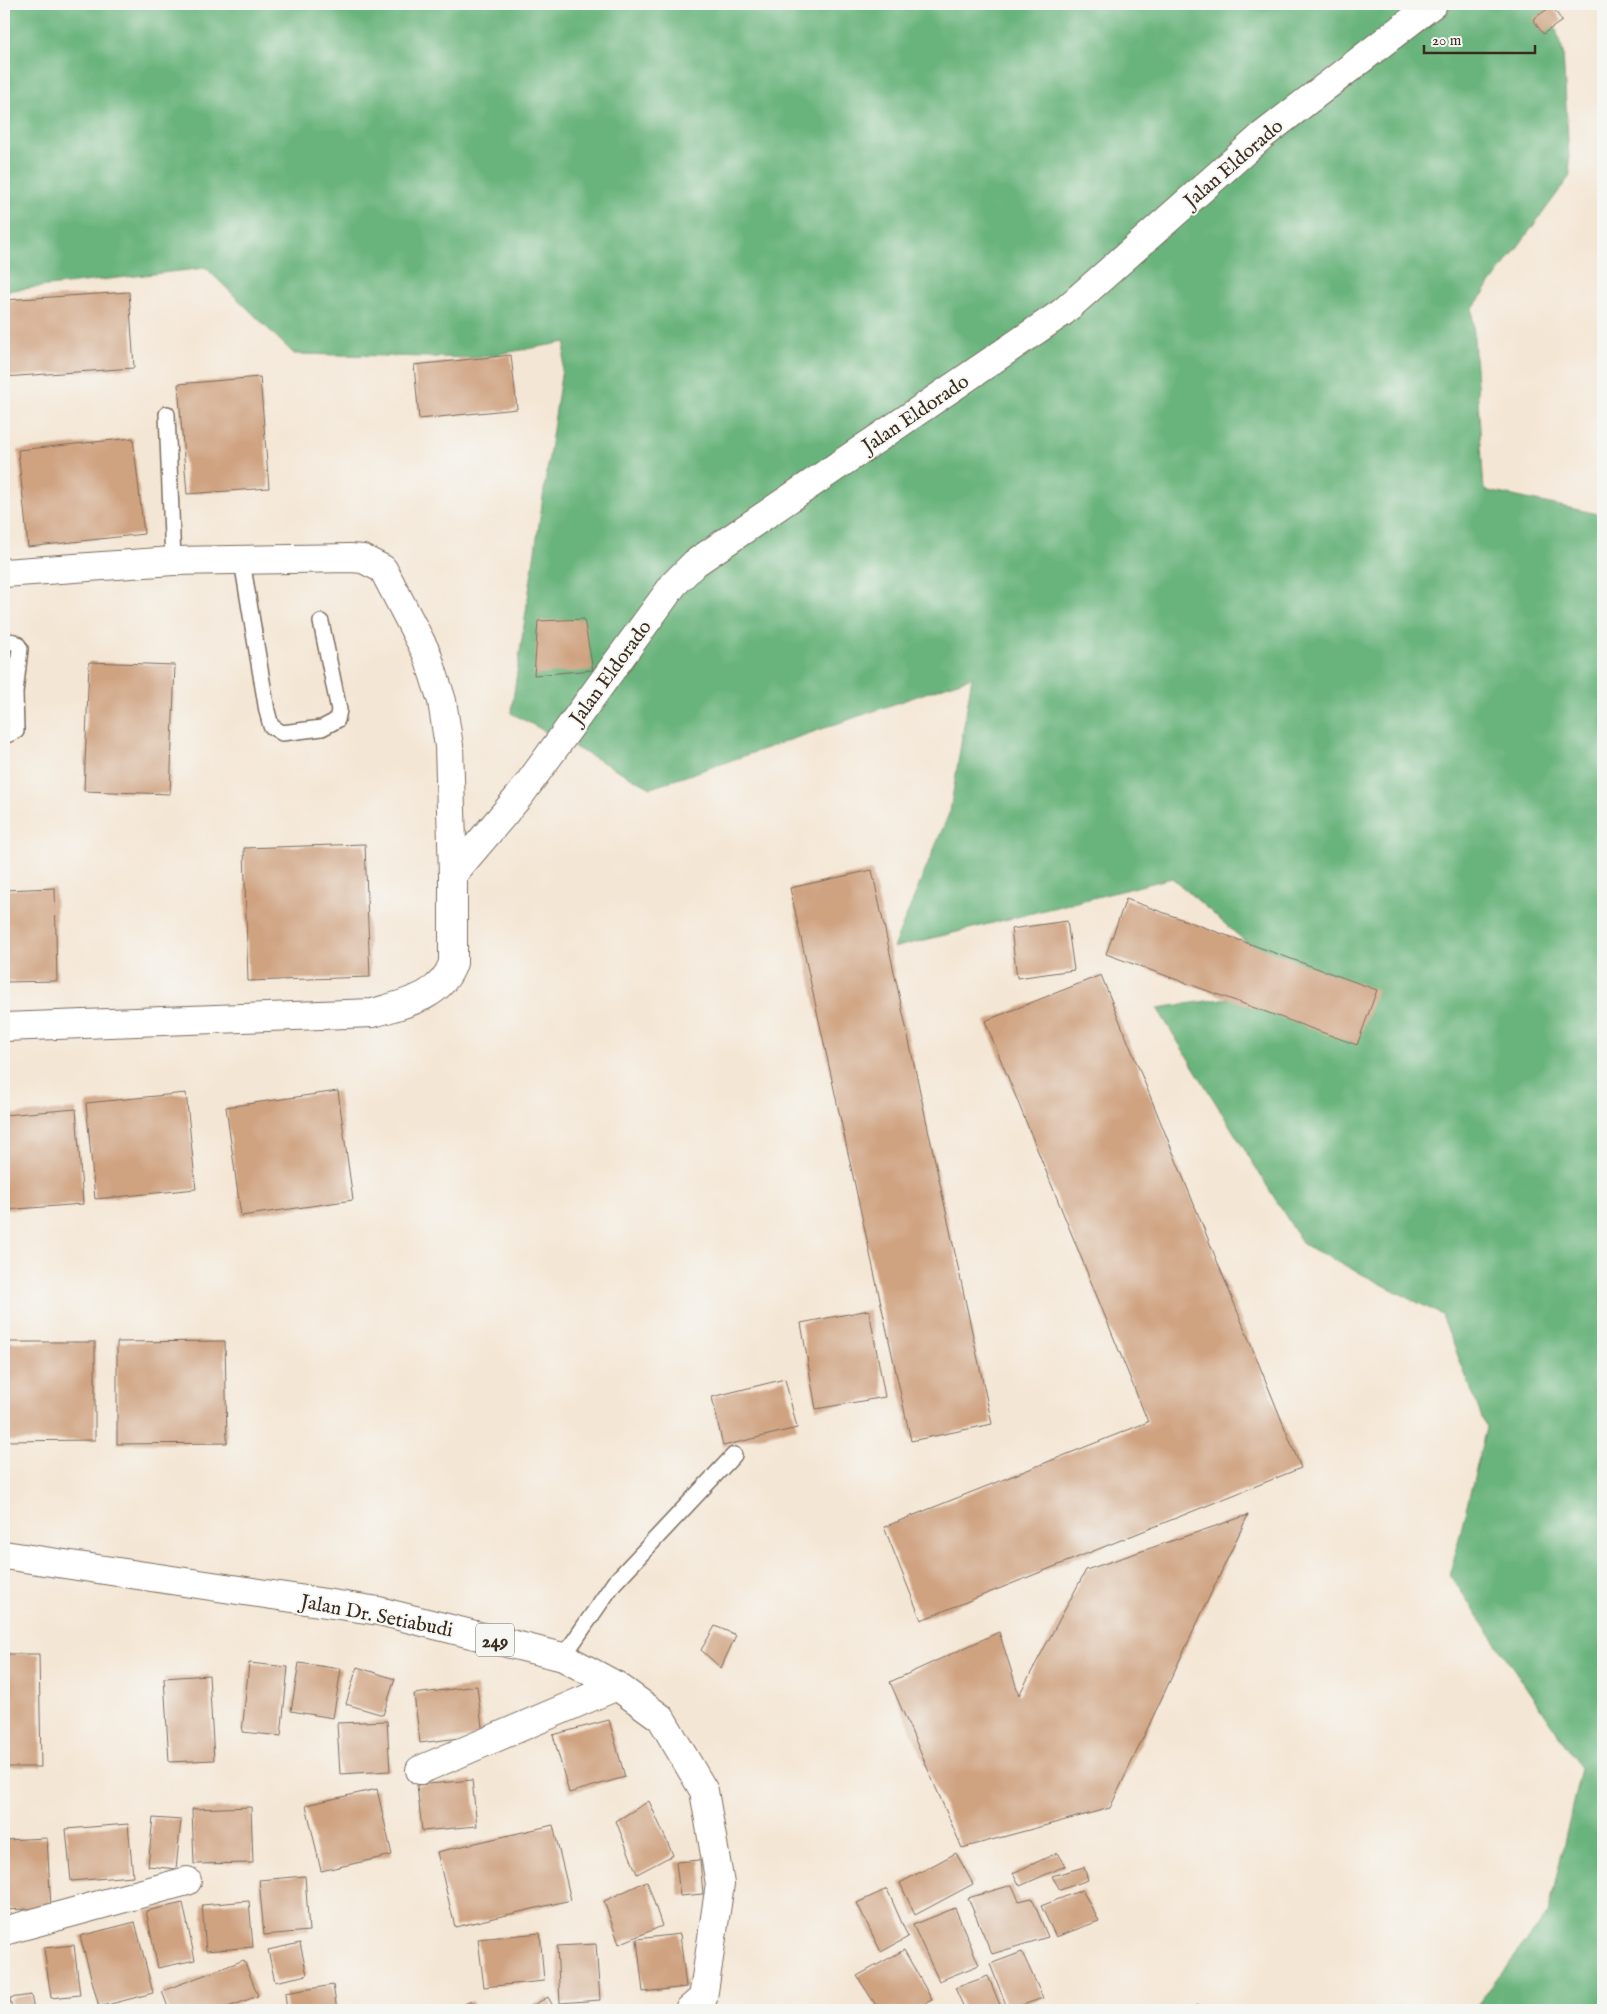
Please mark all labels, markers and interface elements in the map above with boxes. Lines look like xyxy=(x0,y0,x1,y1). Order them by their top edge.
scale bar xyxy=(1424,22,1536,54)
text: 20 m xyxy=(1432,31,1462,50)
street label: Jalan Eldorado xyxy=(1178,114,1289,215)
street label: Jalan Eldorado xyxy=(856,369,974,460)
street label: Jalan Eldorado xyxy=(564,615,658,732)
street label: Jalan Dr. Setiabudi xyxy=(297,1589,455,1643)
road number: 249 xyxy=(476,1624,514,1656)

